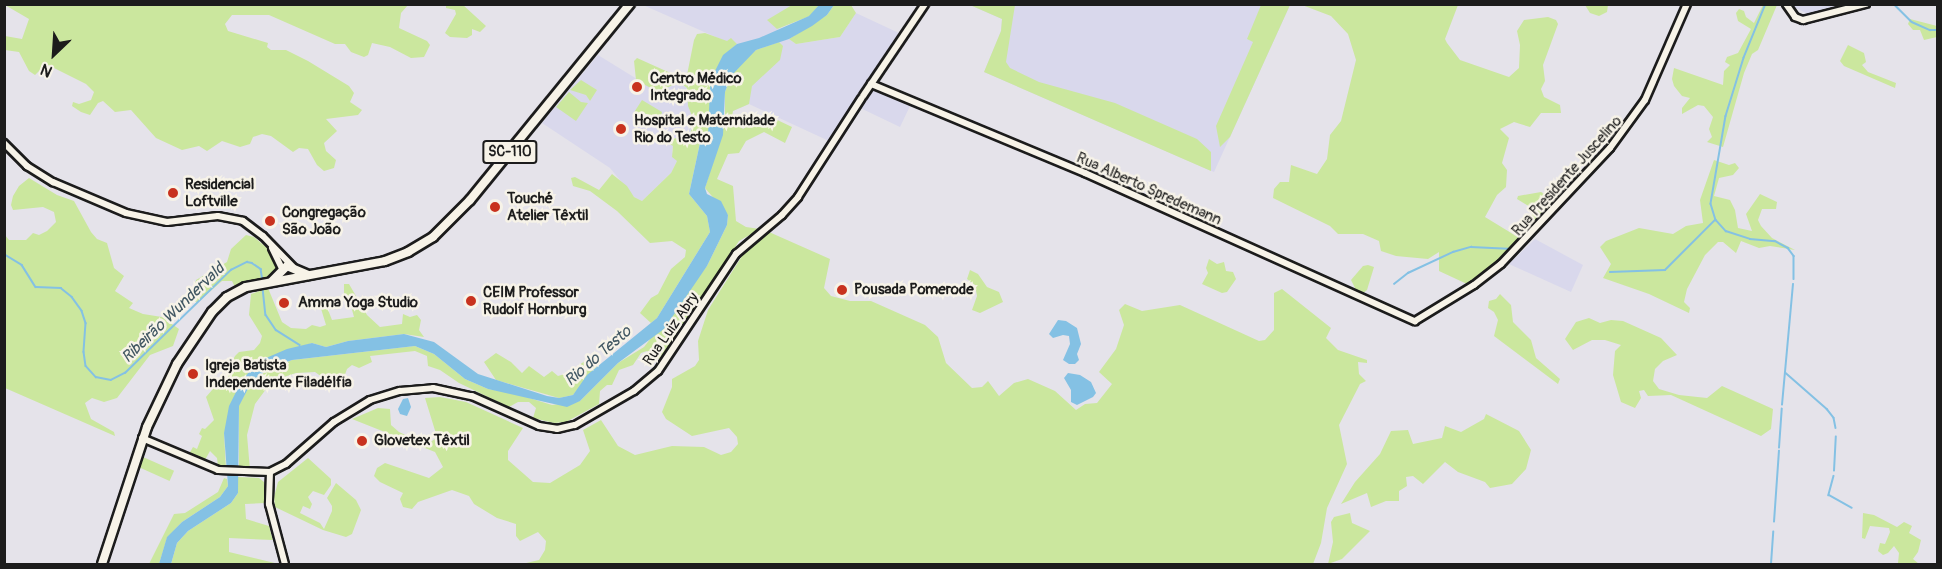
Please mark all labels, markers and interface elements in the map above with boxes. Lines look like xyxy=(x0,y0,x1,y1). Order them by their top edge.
north arrow xyxy=(24,24,84,84)
text: N xyxy=(37,59,56,82)
place label: Centro Médico Integrado xyxy=(650,69,742,104)
marker: Centro Médico Integrado xyxy=(628,78,646,96)
place label: Hospital e Maternidade Rio do Testo xyxy=(634,111,775,146)
street label: Rua Presidente Juscelino xyxy=(1508,112,1626,240)
marker: Hospital e Maternidade Rio do Testo xyxy=(612,120,630,138)
road number: SC-110 xyxy=(482,141,538,163)
street label: Rua Alberto Spredemann xyxy=(1074,149,1224,229)
place label: Residencial Loftville xyxy=(185,175,254,210)
marker: Residencial Loftville xyxy=(166,186,180,200)
place label: Touché Atelier Têxtil xyxy=(507,189,589,224)
marker: Touché Atelier Têxtil xyxy=(488,200,502,214)
place label: Congregação São João xyxy=(282,203,366,238)
marker: Congregação São João xyxy=(263,214,277,228)
water label: Ribeirão Wundervald xyxy=(118,259,228,367)
place label: Pousada Pomerode xyxy=(854,281,974,299)
place label: CEIM Professor Rudolf Hornburg xyxy=(483,283,586,318)
marker: Pousada Pomerode xyxy=(835,283,849,297)
street label: Rua Luiz Abry xyxy=(639,289,703,369)
marker: Amma Yoga Studio xyxy=(275,294,293,312)
place label: Amma Yoga Studio xyxy=(298,294,418,312)
marker: CEIM Professor Rudolf Hornburg xyxy=(464,294,478,308)
water label: Rio do Testo xyxy=(561,322,635,390)
place label: Igreja Batista Independente Filadélfia xyxy=(205,356,352,391)
marker: Igreja Batista Independente Filadélfia xyxy=(186,367,200,381)
place label: Glovetex Têxtil xyxy=(374,432,470,450)
marker: Glovetex Têxtil xyxy=(355,434,369,448)

